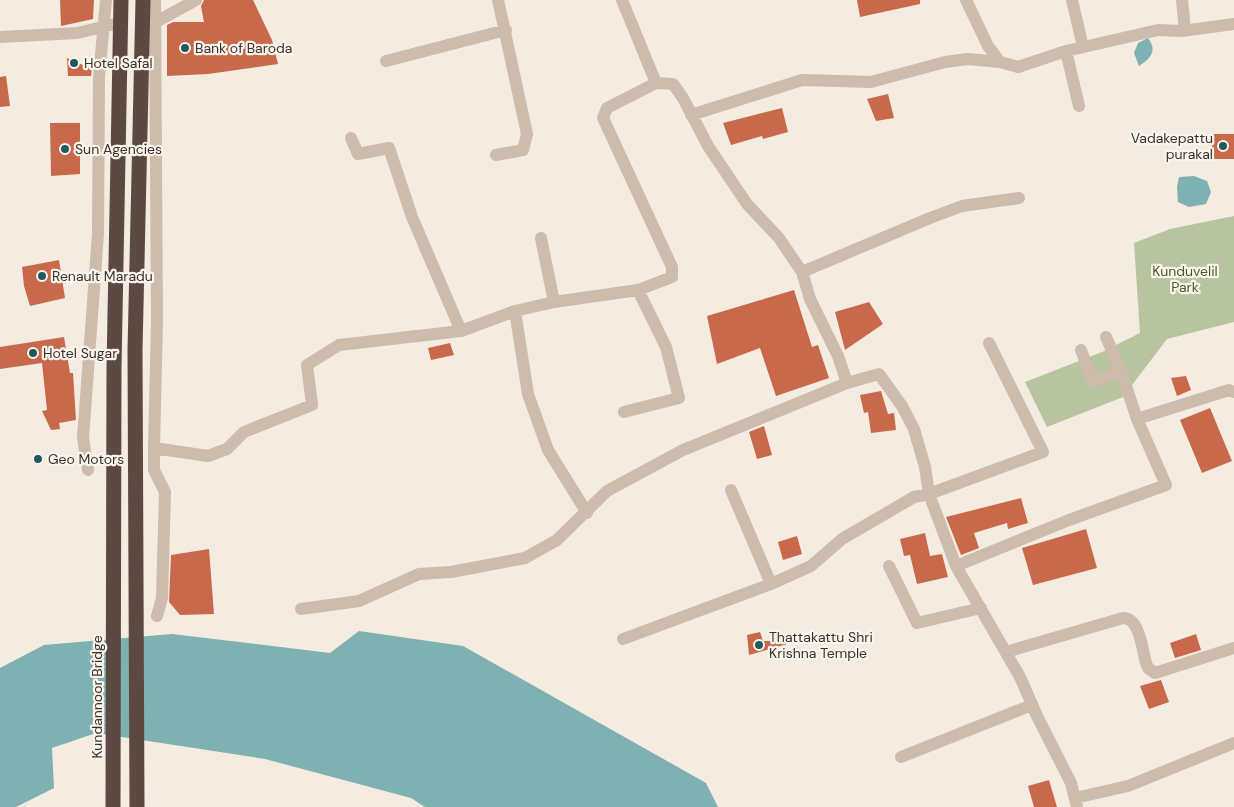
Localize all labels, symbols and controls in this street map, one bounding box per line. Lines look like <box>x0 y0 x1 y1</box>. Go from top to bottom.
place label: Bank of Baroda <box>195 39 292 57</box>
marker: Bank of Baroda <box>179 42 191 54</box>
place label: Hotel Safal <box>84 54 153 72</box>
marker: Hotel Safal <box>68 57 80 69</box>
place label: Vadakepattu purakal <box>1131 129 1213 163</box>
place label: Sun Agencies <box>75 140 162 158</box>
marker: Vadakepattu purakal <box>1217 140 1229 152</box>
marker: Sun Agencies <box>59 143 71 155</box>
park label: Kunduvelil Park <box>1152 262 1218 296</box>
place label: Renault Maradu <box>52 267 153 285</box>
marker: Renault Maradu <box>36 270 48 282</box>
place label: Hotel Sugar <box>43 344 117 362</box>
marker: Hotel Sugar <box>27 347 39 359</box>
place label: Geo Motors <box>48 450 124 468</box>
marker: Geo Motors <box>32 453 44 465</box>
place label: Thattakattu Shri Krishna Temple <box>769 628 873 662</box>
street label: Kundannoor Bridge <box>88 635 106 759</box>
marker: Thattakattu Shri Krishna Temple <box>753 639 765 651</box>

